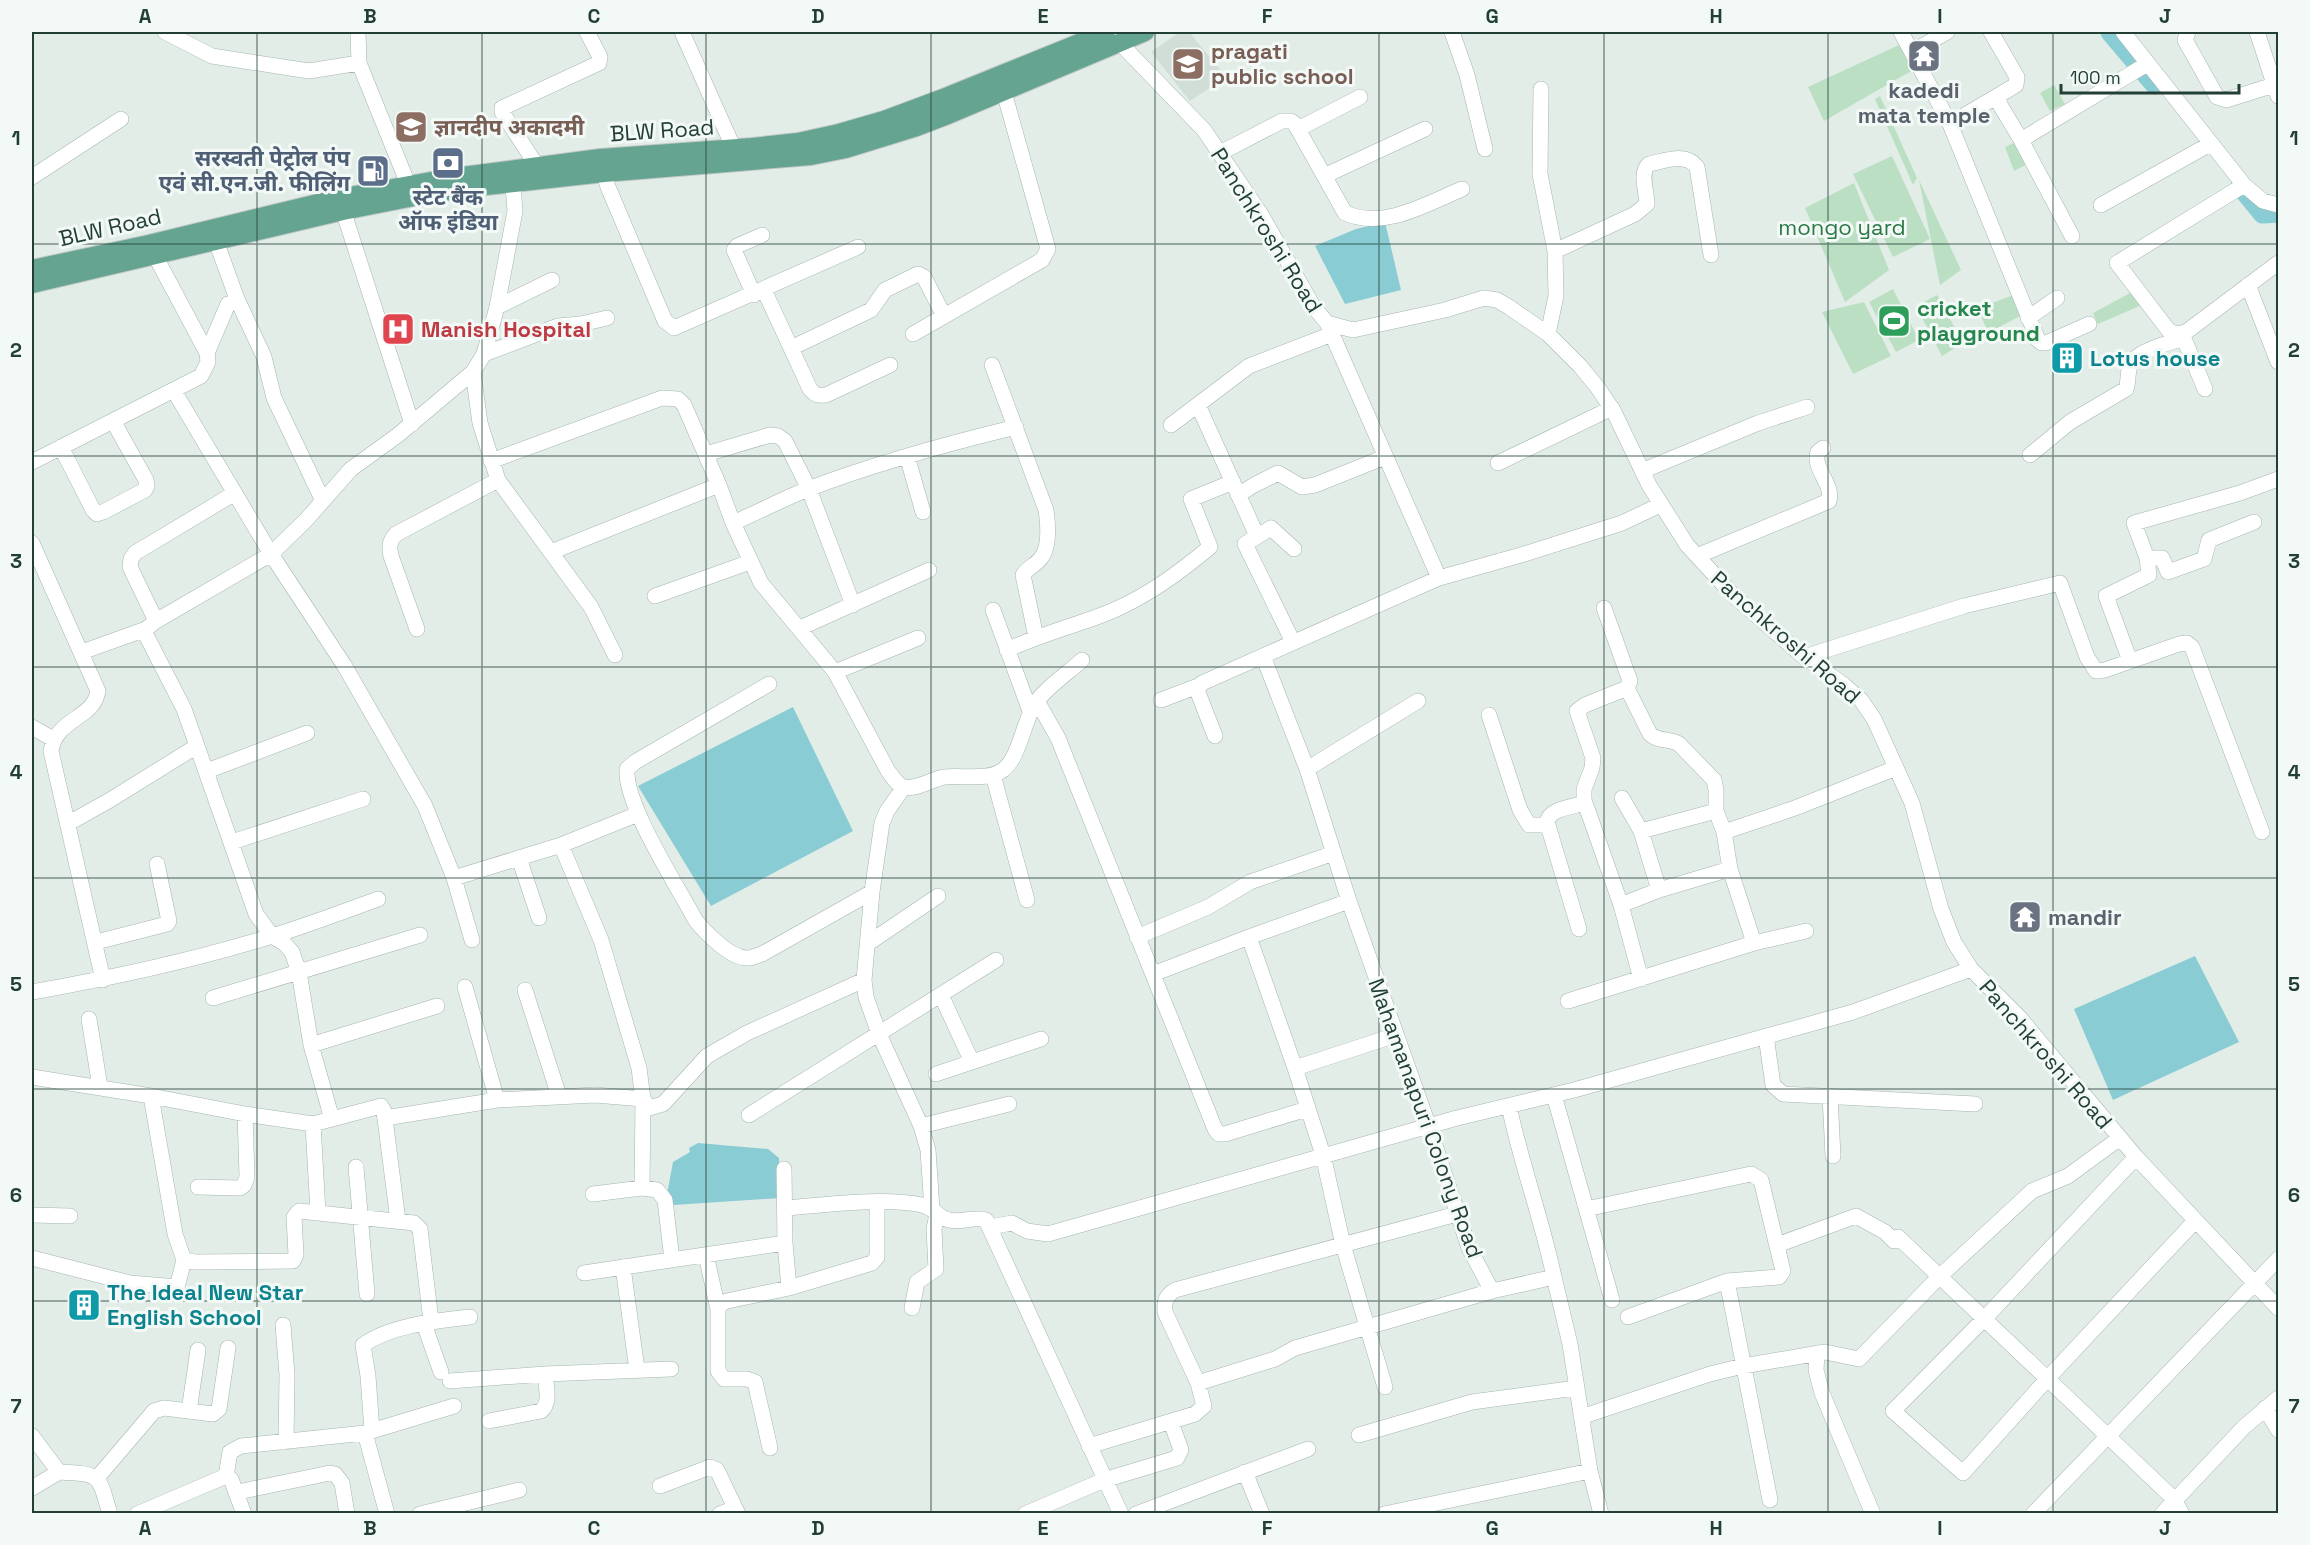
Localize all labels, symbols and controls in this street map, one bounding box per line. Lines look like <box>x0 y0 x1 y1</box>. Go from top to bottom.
text: A <box>139 3 152 29</box>
text: B <box>363 3 377 29</box>
text: C <box>588 3 601 29</box>
text: D <box>811 3 825 29</box>
text: E <box>1037 3 1049 29</box>
text: F <box>1262 3 1273 29</box>
text: G <box>1485 3 1499 29</box>
text: H <box>1709 3 1723 29</box>
text: I <box>1937 3 1943 29</box>
text: J <box>2159 3 2171 29</box>
place label: pragati public school <box>1211 37 1354 90</box>
temple icon: kadedi mata temple <box>1906 38 1942 74</box>
school or university icon: pragati public school <box>1170 46 1206 82</box>
scale bar <box>2061 57 2240 95</box>
text: 100 m <box>2070 66 2121 89</box>
place label: kadedi mata temple <box>1858 76 1990 129</box>
school or university icon: ज्ञानदीप अकादमी <box>393 109 429 145</box>
street label: BLW Road <box>609 112 715 148</box>
place label: ज्ञानदीप अकादमी <box>434 113 585 141</box>
text: 1 <box>11 125 21 151</box>
text: 1 <box>2289 125 2299 151</box>
street label: Panchkroshi Road <box>1205 142 1329 318</box>
place label: सरस्वती पेट्रोल पंप एवं सी.एन.जी. फीलिंग <box>159 144 350 197</box>
bank icon: स्टेट बैंक ऑफ इंडिया <box>430 145 466 181</box>
fuel station icon: सरस्वती पेट्रोल पंप एवं सी.एन.जी. फीलिंग <box>355 153 391 189</box>
place label: स्टेट बैंक ऑफ इंडिया <box>398 183 499 236</box>
street label: BLW Road <box>56 202 164 252</box>
park label: mongo yard <box>1778 213 1906 241</box>
place label: cricket playground <box>1917 294 2040 347</box>
sports icon: cricket playground <box>1876 303 1912 339</box>
hospital icon: Manish Hospital <box>380 311 416 347</box>
place label: Manish Hospital <box>421 315 591 343</box>
text: 2 <box>10 337 22 363</box>
text: 2 <box>2288 337 2300 363</box>
building icon: Lotus house <box>2049 340 2085 376</box>
place label: Lotus house <box>2090 344 2221 372</box>
text: 3 <box>10 548 22 574</box>
text: 3 <box>2288 548 2300 574</box>
street label: Panchkroshi Road <box>1705 564 1867 710</box>
text: 4 <box>10 759 23 785</box>
text: 4 <box>2288 759 2301 785</box>
temple icon: mandir <box>2007 899 2043 935</box>
place label: mandir <box>2048 903 2122 931</box>
text: 5 <box>10 971 22 997</box>
text: 5 <box>2288 971 2300 997</box>
street label: Panchkroshi Road <box>1973 973 2119 1135</box>
street label: Mahamanapuri Colony Road <box>1362 974 1490 1262</box>
text: 6 <box>10 1182 22 1208</box>
text: 6 <box>2288 1182 2300 1208</box>
place label: The Ideal New Star English School <box>107 1278 304 1331</box>
building icon: The Ideal New Star English School <box>66 1287 102 1323</box>
text: 7 <box>10 1393 22 1419</box>
text: 7 <box>2288 1393 2300 1419</box>
text: A <box>139 1515 152 1541</box>
text: B <box>363 1515 377 1541</box>
text: C <box>588 1515 601 1541</box>
text: D <box>811 1515 825 1541</box>
text: E <box>1037 1515 1049 1541</box>
text: F <box>1262 1515 1273 1541</box>
text: G <box>1485 1515 1499 1541</box>
text: H <box>1709 1515 1723 1541</box>
text: I <box>1937 1515 1943 1541</box>
text: J <box>2159 1515 2171 1541</box>

